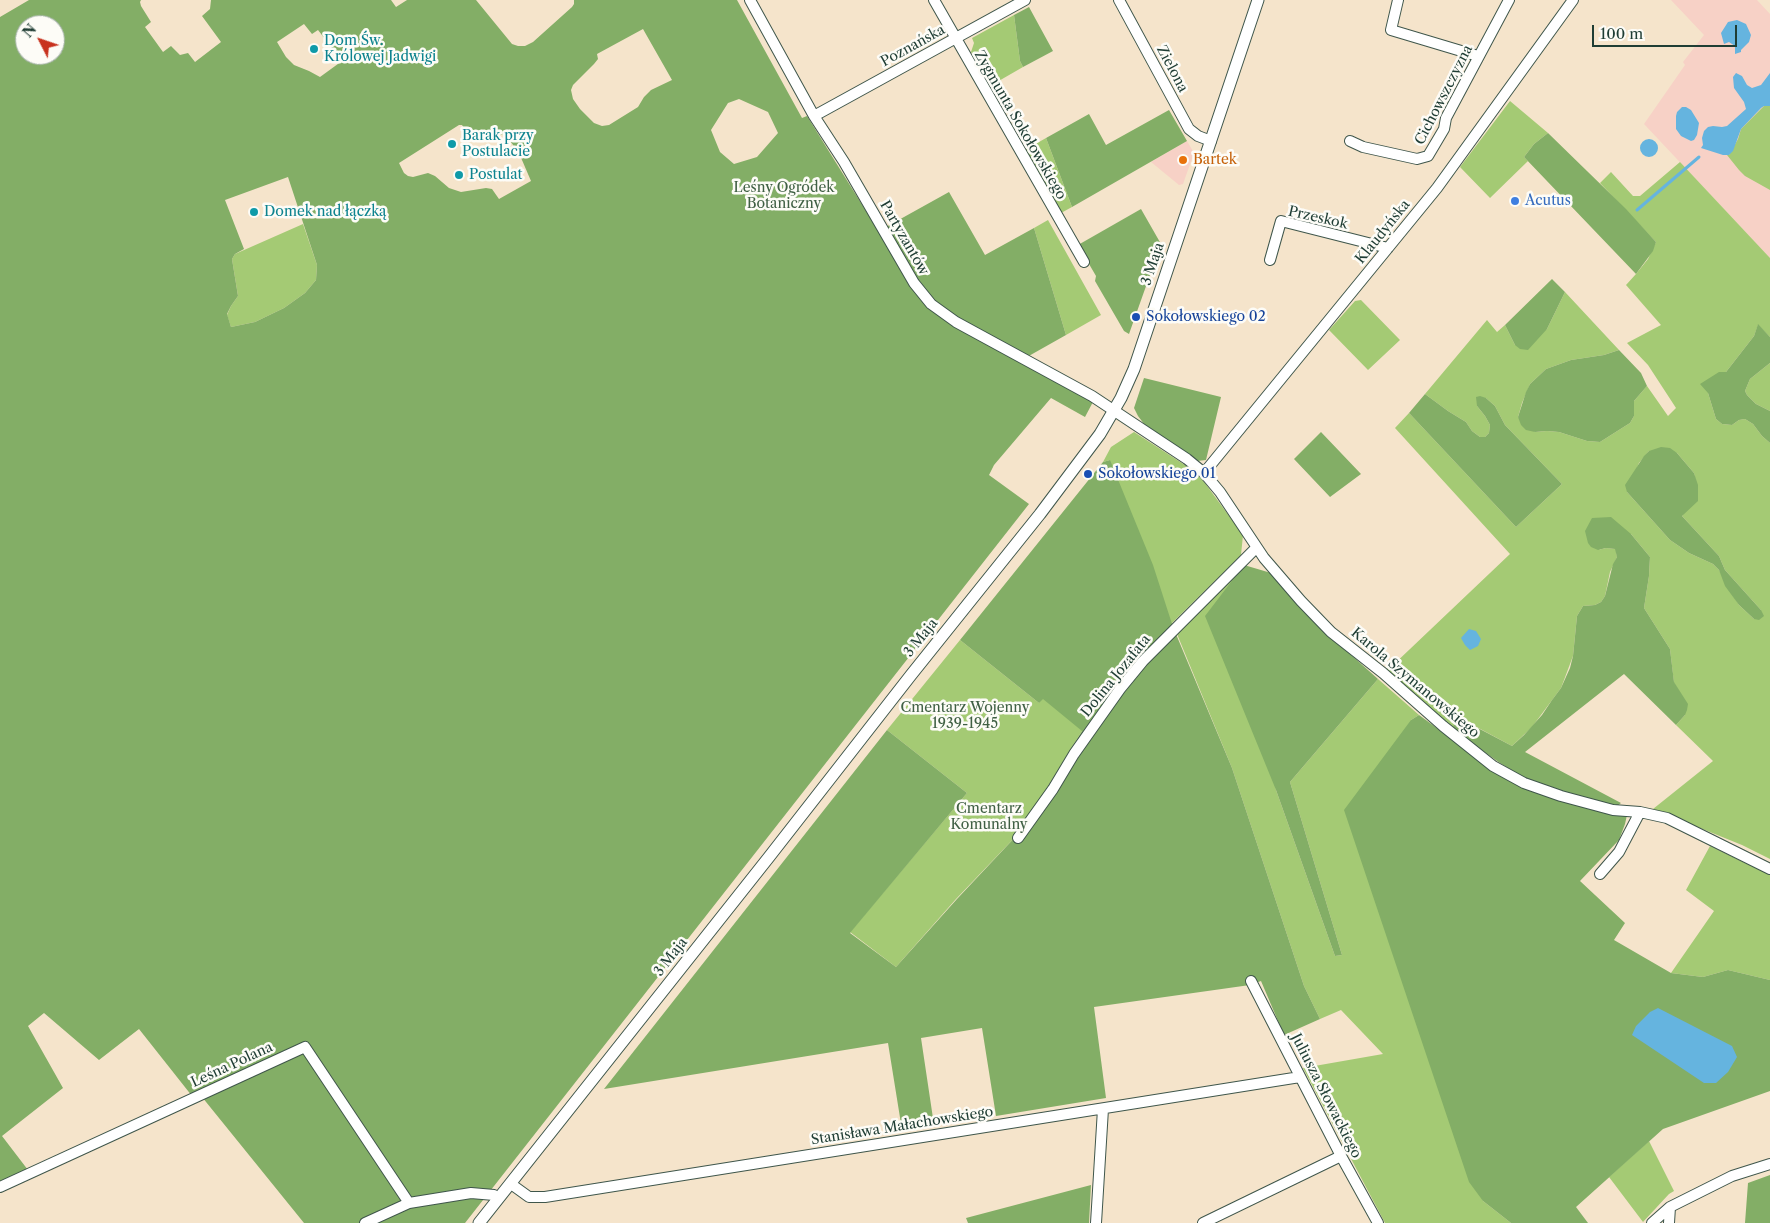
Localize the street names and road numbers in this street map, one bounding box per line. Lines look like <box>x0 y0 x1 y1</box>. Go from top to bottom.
street label: Poznańska <box>878 22 948 70</box>
street label: Cichowszczyzna <box>1412 42 1476 148</box>
street label: Zielona <box>1153 43 1191 95</box>
street label: Zygmunta Sokołowskiego <box>970 47 1070 203</box>
street label: Klaudyńska <box>1352 197 1414 267</box>
street label: Partyzantów <box>876 198 932 278</box>
street label: Przeskok <box>1287 203 1349 233</box>
street label: 3 Maja <box>1138 240 1168 288</box>
street label: 3 Maja <box>901 616 941 660</box>
street label: Karola Szymanowskiego <box>1348 624 1482 742</box>
street label: Dolina Jozafata <box>1078 632 1154 720</box>
street label: 3 Maja <box>651 934 691 980</box>
street label: Juliusza Słowackiego <box>1287 1031 1365 1161</box>
street label: Leśna Polana <box>189 1039 275 1091</box>
street label: Stanisława Małachowskiego <box>810 1103 994 1149</box>

